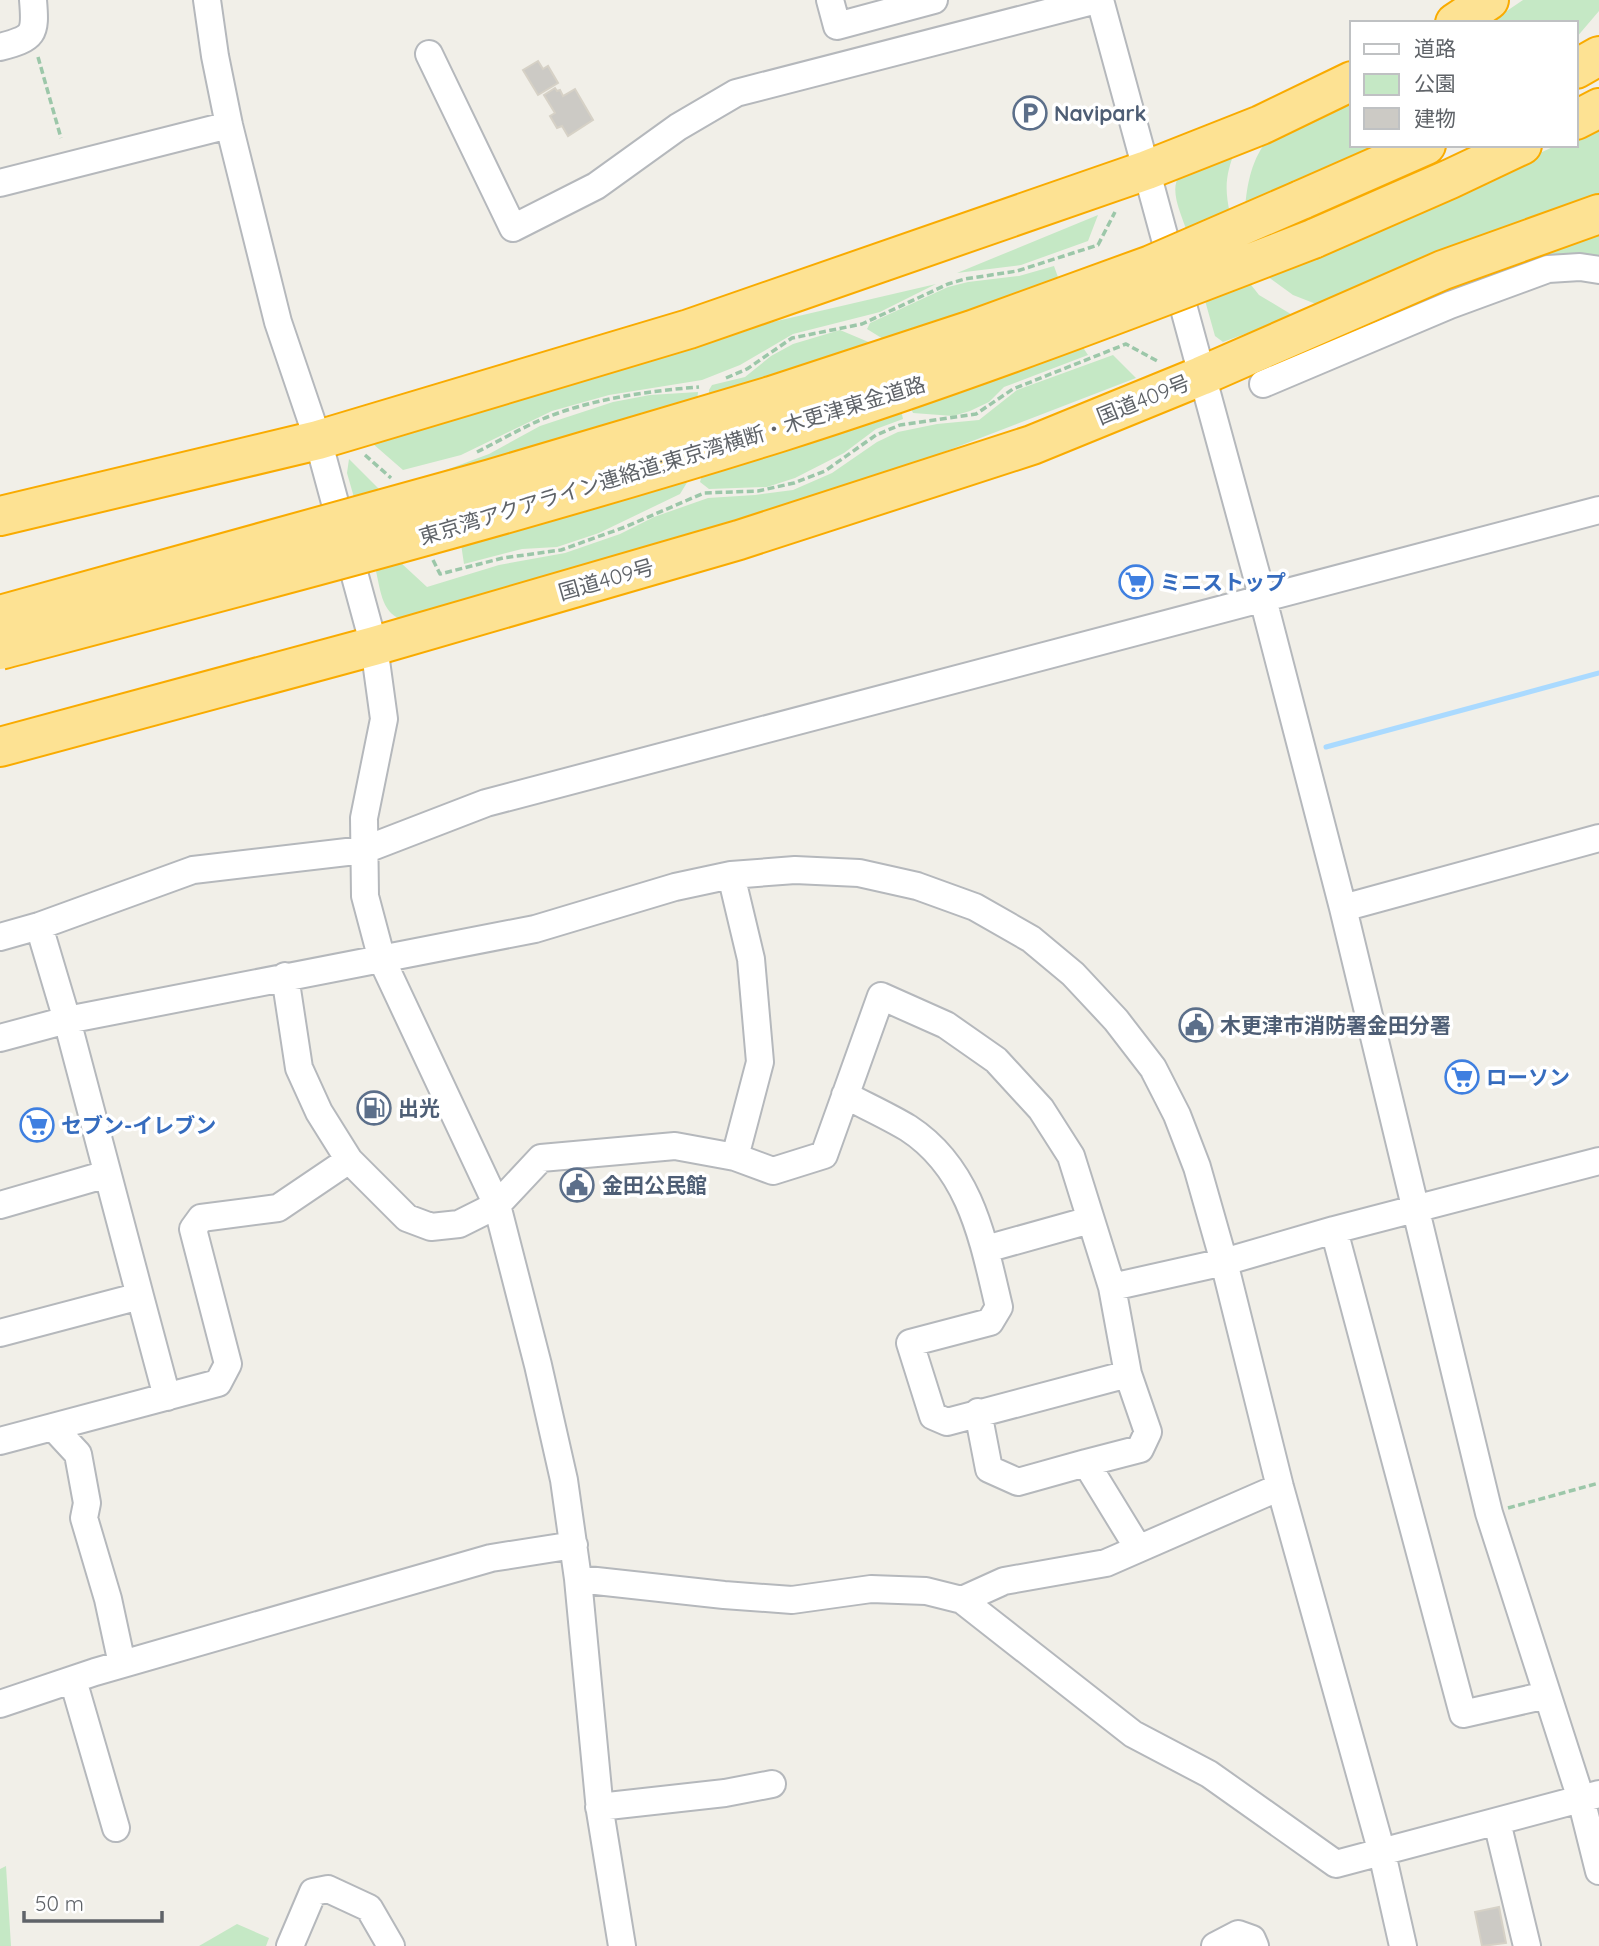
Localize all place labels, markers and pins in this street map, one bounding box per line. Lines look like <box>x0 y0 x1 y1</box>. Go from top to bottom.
parking icon: Navipark <box>1011 94 1049 132</box>
place label: Navipark <box>1054 100 1147 126</box>
supermarket icon: ミニストップ <box>1117 563 1155 601</box>
place label: ミニストップ <box>1160 569 1286 595</box>
public building icon: 木更津市消防署金田分署 <box>1177 1006 1215 1044</box>
place label: 木更津市消防署金田分署 <box>1220 1012 1451 1038</box>
supermarket icon: ローソン <box>1443 1058 1481 1096</box>
place label: ローソン <box>1486 1064 1570 1090</box>
fuel station icon: 出光 <box>355 1089 393 1127</box>
place label: 出光 <box>398 1095 440 1121</box>
supermarket icon: セブン-イレブン <box>18 1106 56 1144</box>
place label: セブン-イレブン <box>61 1112 216 1138</box>
public building icon: 金田公民館 <box>558 1166 596 1204</box>
place label: 金田公民館 <box>602 1172 707 1198</box>

